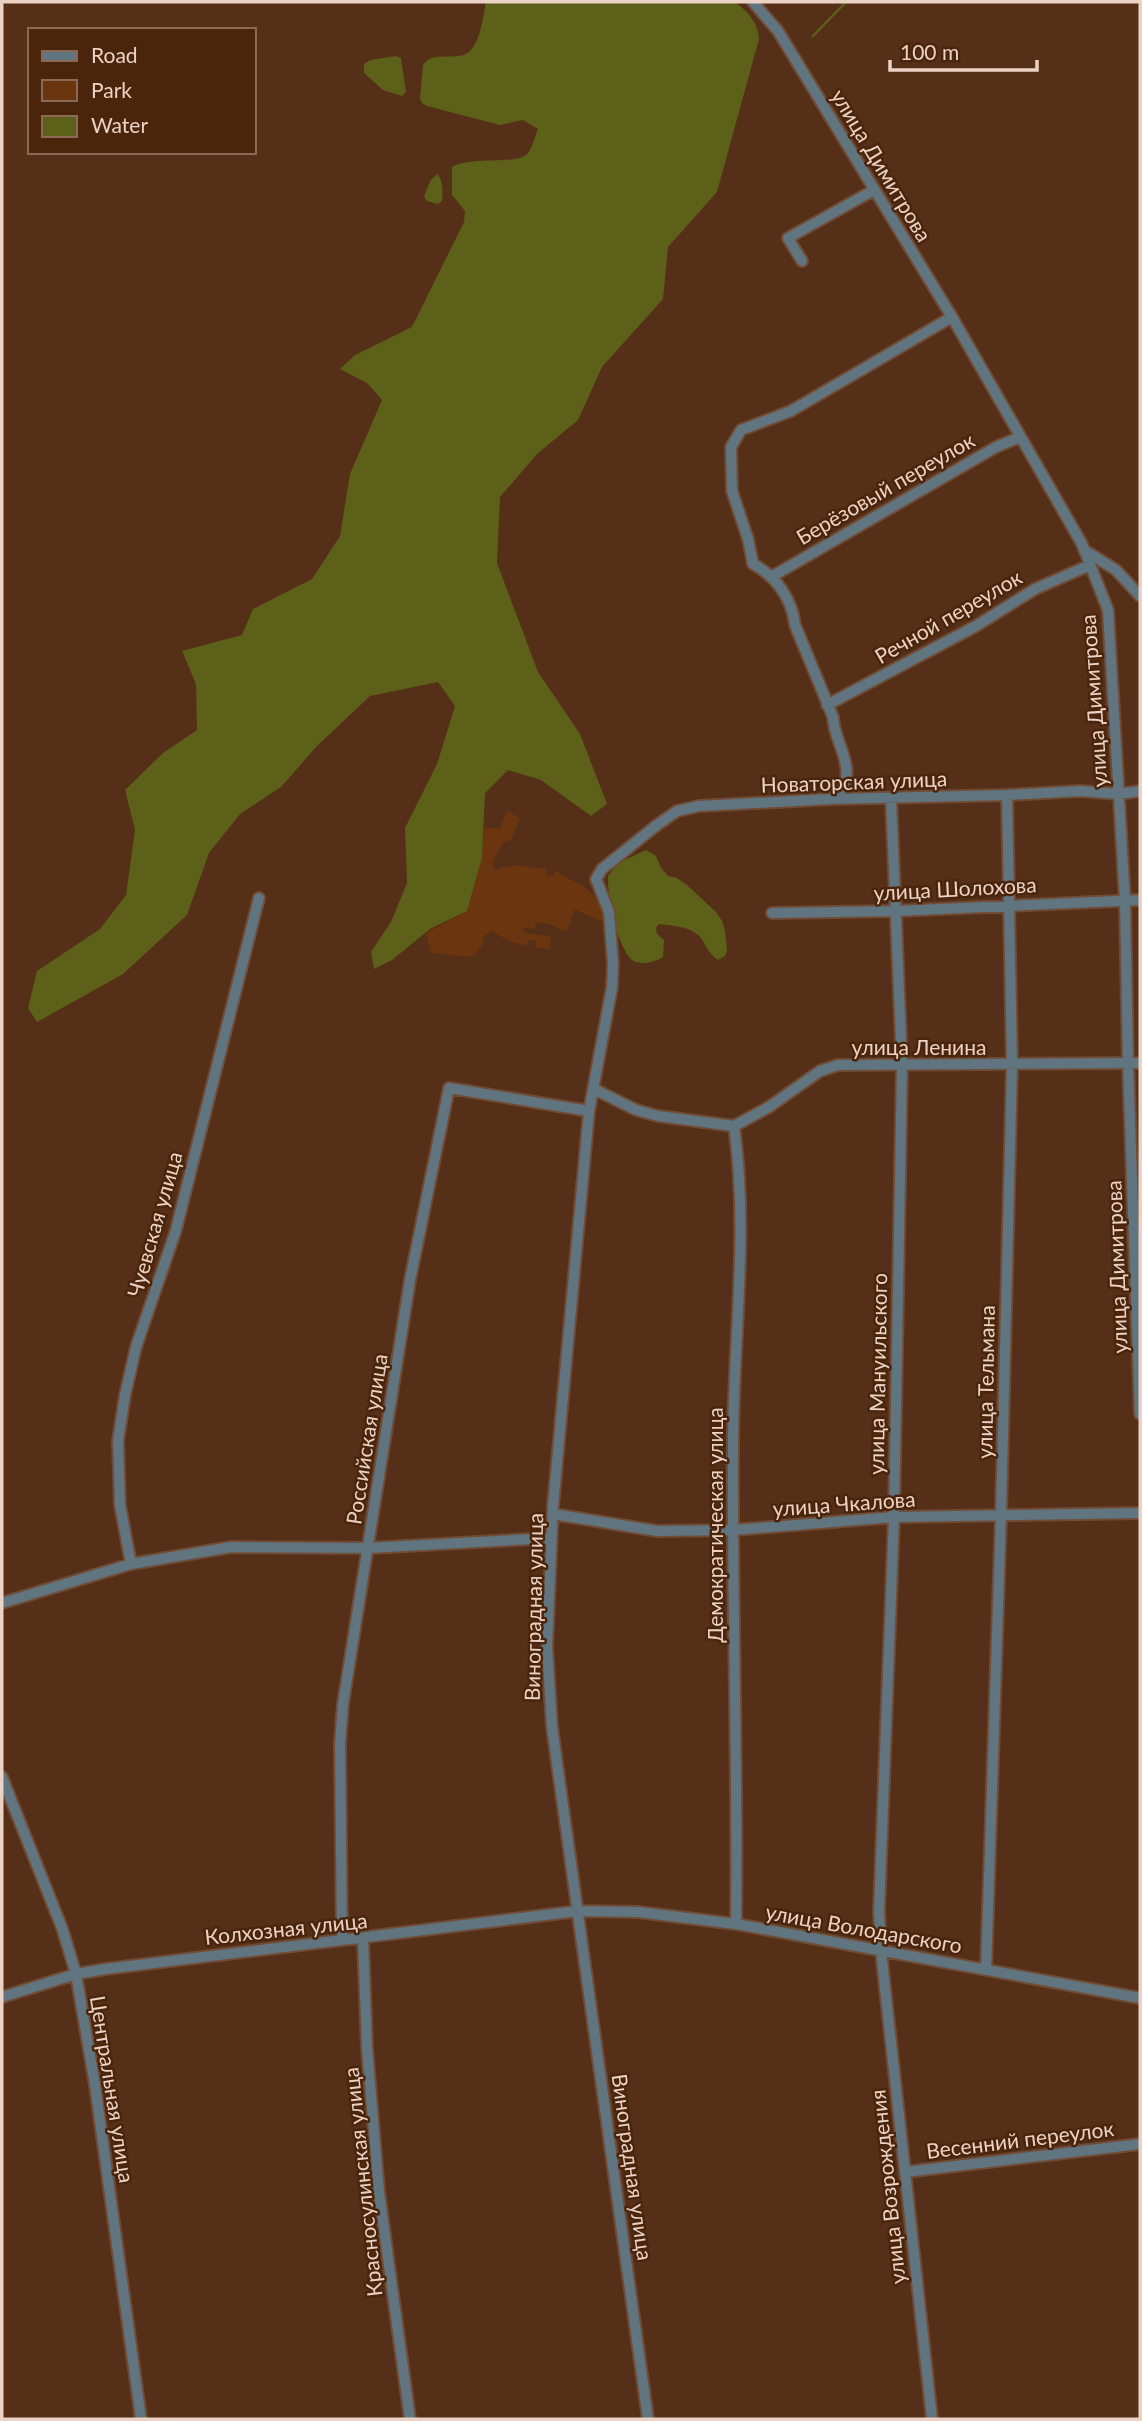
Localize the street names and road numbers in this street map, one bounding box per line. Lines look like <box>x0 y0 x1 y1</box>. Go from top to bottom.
street label: улица Димитрова <box>827 84 937 246</box>
street label: Берёзовый переулок <box>791 427 979 549</box>
street label: Речной переулок <box>870 564 1026 668</box>
street label: улица Димитрова <box>1074 614 1112 788</box>
street label: Новаторская улица <box>760 765 948 797</box>
street label: улица Шолохова <box>873 871 1037 905</box>
street label: улица Ленина <box>852 1034 986 1059</box>
street label: Чуевская улица <box>121 1148 187 1300</box>
street label: улица Димитрова <box>1100 1180 1132 1354</box>
street label: улица Мануильского <box>863 1273 891 1475</box>
street label: улица Тельмана <box>971 1305 999 1459</box>
street label: Российская улица <box>340 1352 392 1526</box>
street label: Демократическая улица <box>702 1407 727 1643</box>
street label: улица Чкалова <box>772 1486 916 1520</box>
street label: Виноградная улица <box>519 1513 547 1701</box>
street label: улица Володарского <box>764 1898 964 1958</box>
street label: Колхозная улица <box>203 1907 369 1949</box>
street label: Центральная улица <box>86 1994 140 2184</box>
street label: Красносулинская улица <box>338 2066 386 2298</box>
street label: Виноградная улица <box>608 2072 658 2262</box>
street label: улица Возрождения <box>864 2089 910 2285</box>
street label: Весенний переулок <box>925 2115 1115 2163</box>

